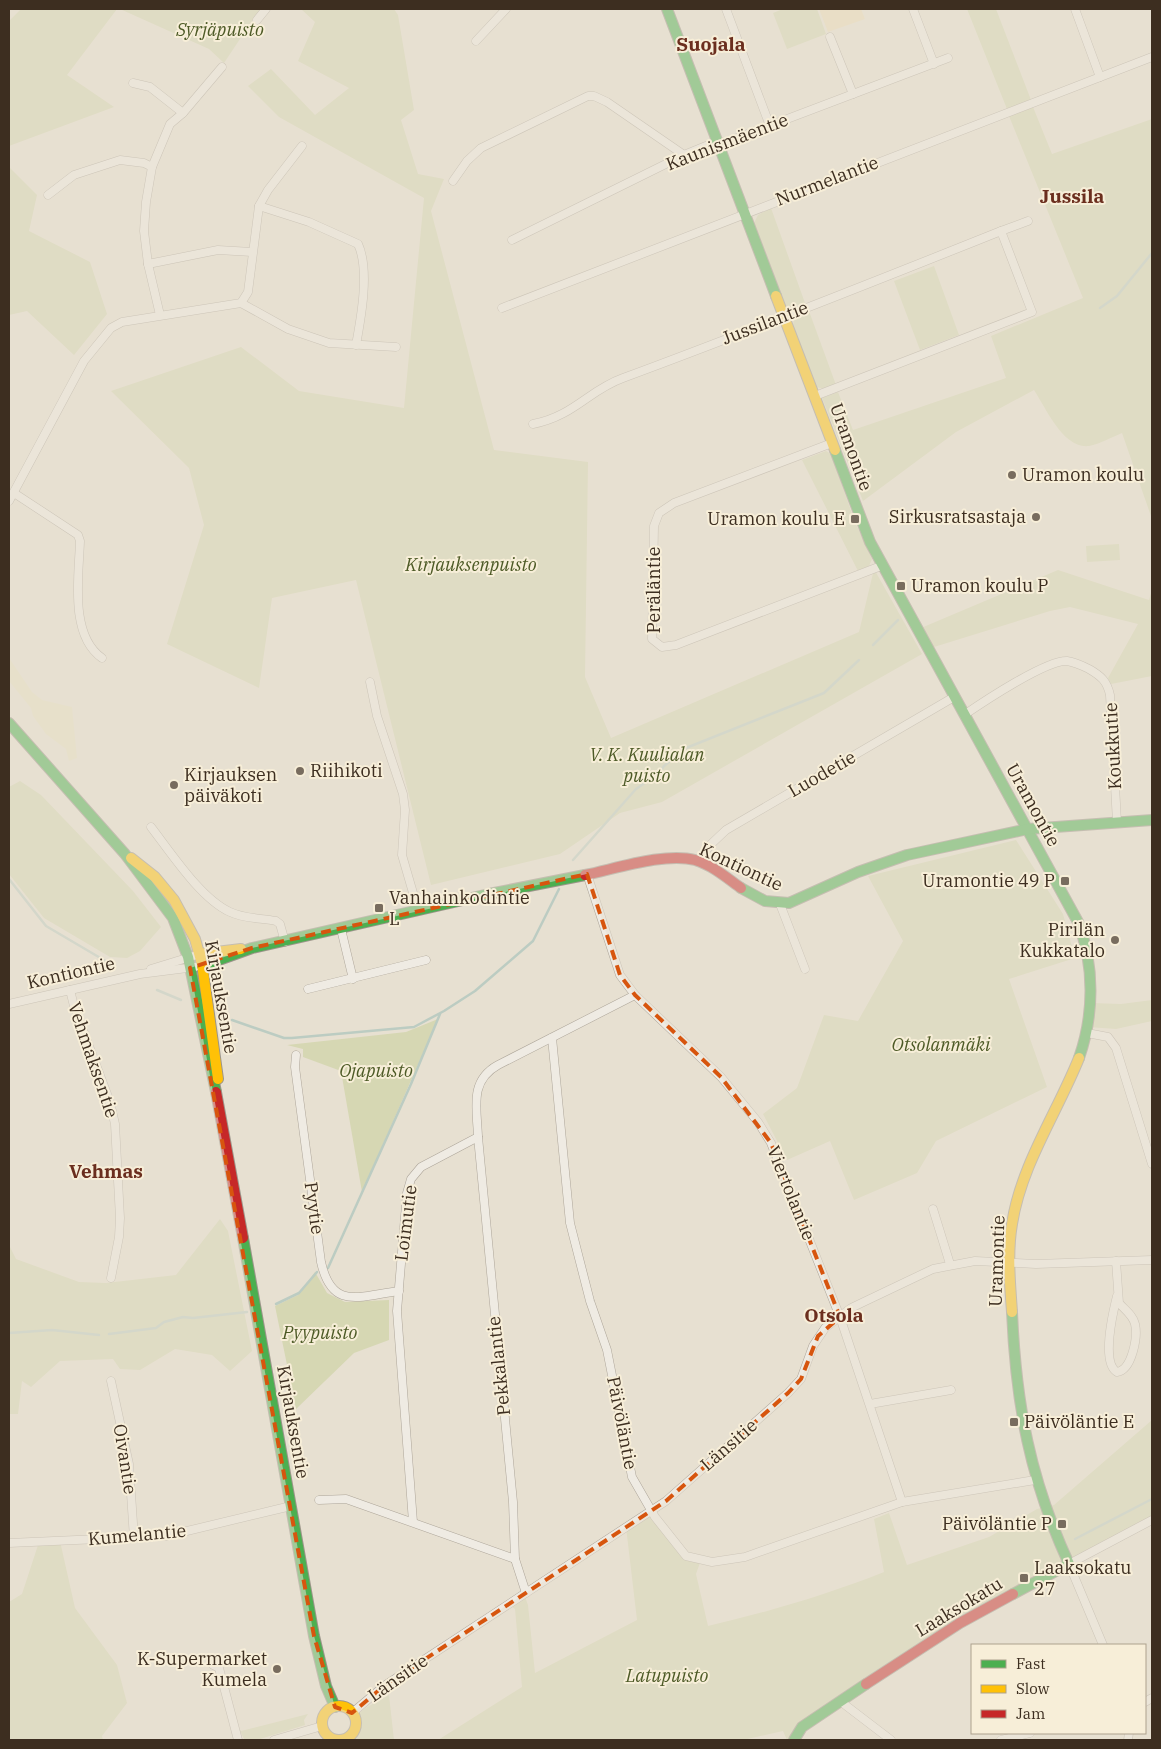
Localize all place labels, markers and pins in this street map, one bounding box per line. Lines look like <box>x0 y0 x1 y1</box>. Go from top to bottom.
place label: Uramon koulu <box>1022 463 1144 486</box>
marker: Uramon koulu <box>1006 469 1018 481</box>
place label: Sirkusratsastaja <box>889 505 1026 528</box>
place label: Uramon koulu E <box>707 507 845 530</box>
marker: Sirkusratsastaja <box>1030 511 1042 523</box>
marker: Uramon koulu E <box>849 513 861 525</box>
place label: Uramon koulu P <box>911 574 1049 597</box>
marker: Uramon koulu P <box>895 580 907 592</box>
place label: Riihikoti <box>310 759 383 782</box>
place label: Kirjauksen päiväkoti <box>184 763 277 807</box>
marker: Riihikoti <box>294 765 306 777</box>
marker: Kirjauksen päiväkoti <box>168 779 180 791</box>
place label: Uramontie 49 P <box>922 869 1055 892</box>
marker: Uramontie 49 P <box>1059 875 1071 887</box>
place label: Vanhainkodintie L <box>389 886 530 930</box>
marker: Vanhainkodintie L <box>373 902 385 914</box>
place label: Pirilän Kukkatalo <box>1019 918 1105 962</box>
marker: Pirilän Kukkatalo <box>1109 934 1121 946</box>
place label: Päivöläntie E <box>1024 1410 1134 1433</box>
marker: Päivöläntie E <box>1008 1416 1020 1428</box>
place label: Päivöläntie P <box>942 1512 1052 1535</box>
marker: Päivöläntie P <box>1056 1518 1068 1530</box>
place label: Laaksokatu 27 <box>1034 1556 1131 1600</box>
marker: Laaksokatu 27 <box>1018 1572 1030 1584</box>
place label: K-Supermarket Kumela <box>137 1647 267 1691</box>
marker: K-Supermarket Kumela <box>271 1663 283 1675</box>

